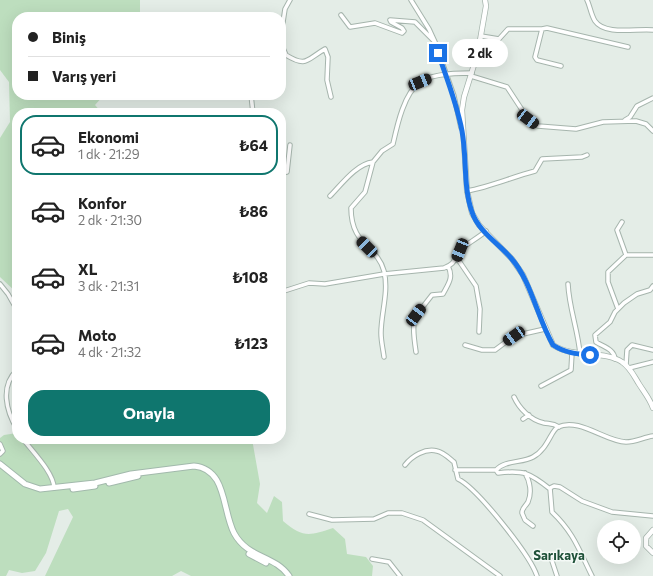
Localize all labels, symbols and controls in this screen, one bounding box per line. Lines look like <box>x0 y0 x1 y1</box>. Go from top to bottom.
text: Biniş <box>52 28 86 46</box>
callout: 2 dk <box>452 39 508 67</box>
route end <box>429 44 447 62</box>
text: 2 dk <box>468 45 492 61</box>
text: Varış yeri <box>52 67 116 85</box>
car <box>407 72 433 92</box>
car <box>515 107 541 131</box>
icon: car <box>30 127 66 163</box>
text: Ekonomi <box>78 128 139 146</box>
text: ₺64 <box>239 136 268 154</box>
text: 1 dk · 21:29 <box>78 146 140 162</box>
icon: car <box>30 193 66 229</box>
text: Konfor <box>78 194 127 212</box>
text: ₺86 <box>239 202 268 220</box>
text: 2 dk · 21:30 <box>78 212 142 228</box>
car <box>354 234 380 260</box>
car <box>450 237 470 263</box>
icon: car <box>30 259 66 295</box>
text: XL <box>78 260 97 278</box>
text: ₺108 <box>232 268 268 286</box>
text: 3 dk · 21:31 <box>78 278 139 294</box>
car <box>404 302 428 328</box>
car <box>501 324 527 348</box>
icon: car <box>30 325 66 361</box>
text: Moto <box>78 326 117 344</box>
text: ₺123 <box>234 334 268 352</box>
text: 4 dk · 21:32 <box>78 344 141 360</box>
route start <box>581 346 599 364</box>
button: Onayla <box>28 390 270 436</box>
map controls <box>597 520 641 564</box>
button: locate <box>597 520 641 564</box>
district label: Sarıkaya <box>533 547 585 563</box>

